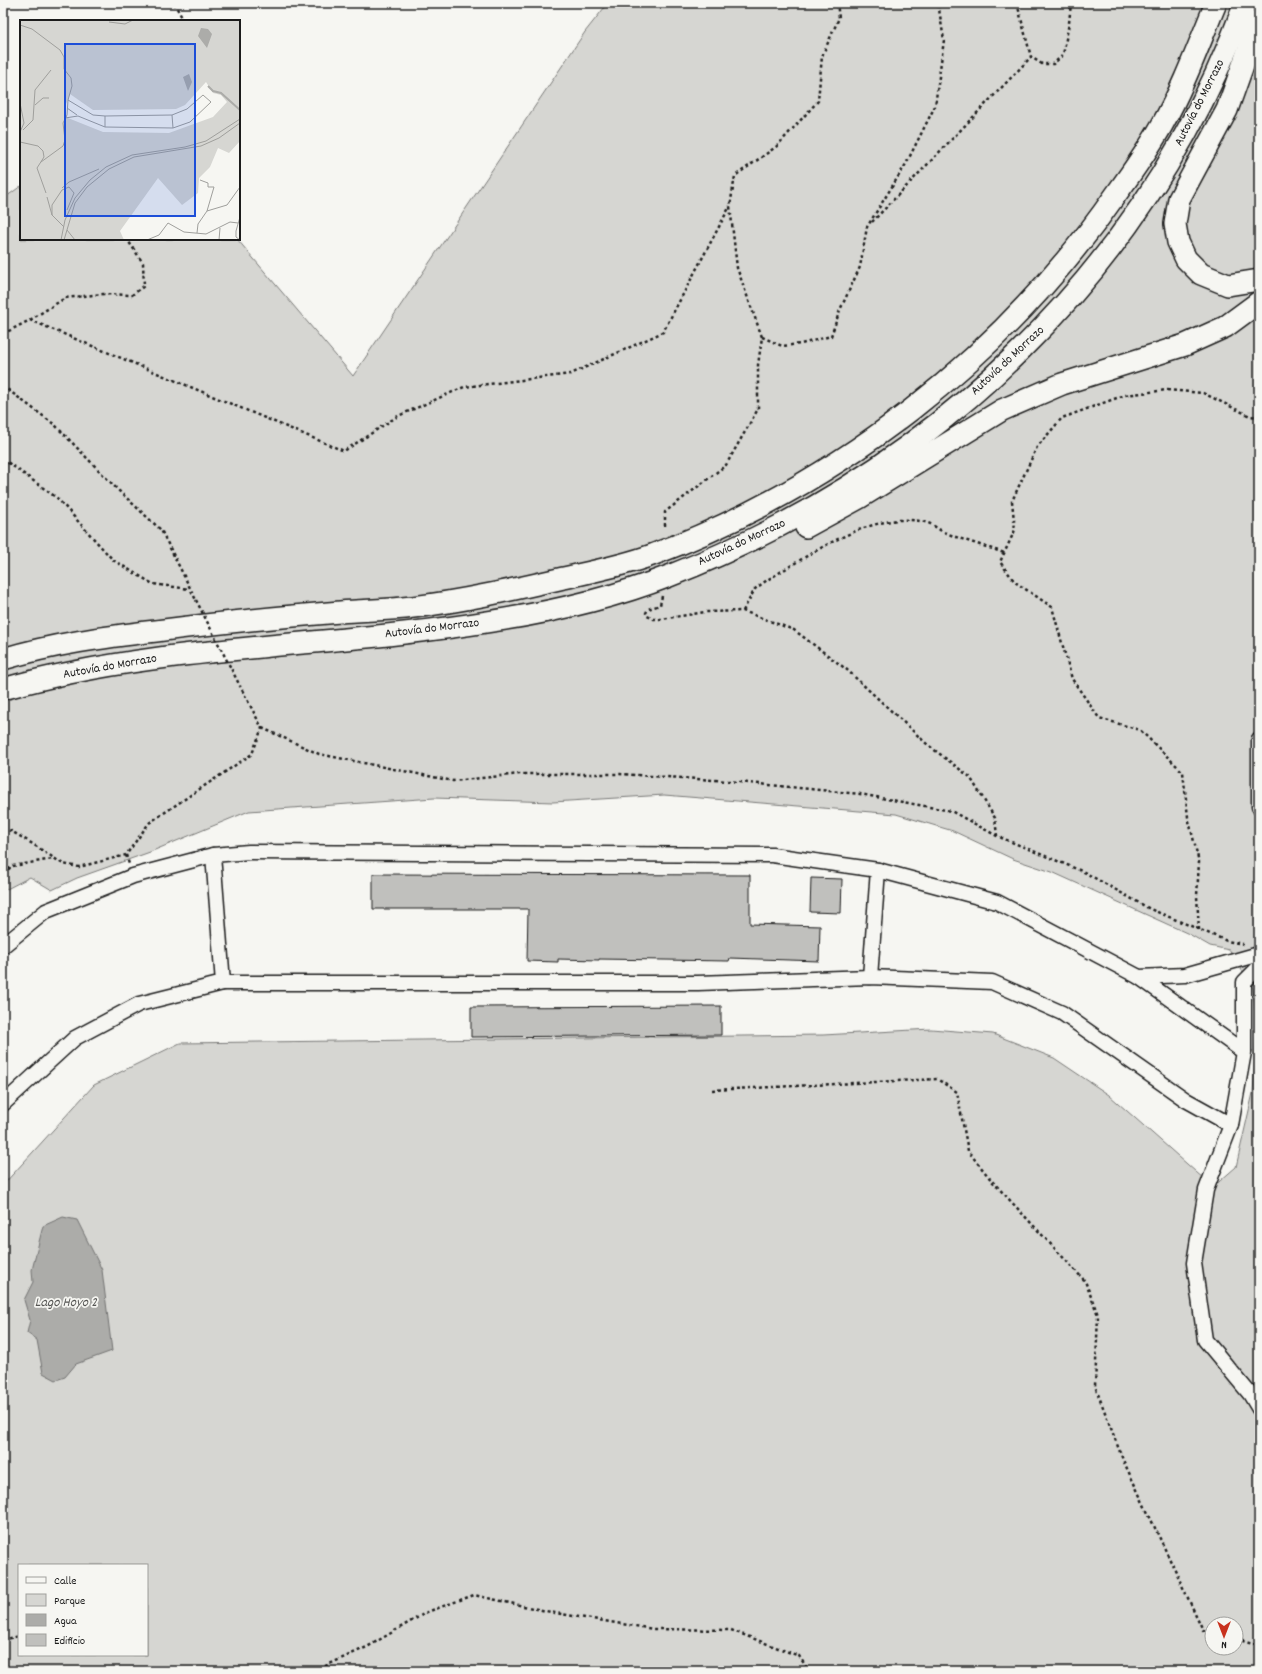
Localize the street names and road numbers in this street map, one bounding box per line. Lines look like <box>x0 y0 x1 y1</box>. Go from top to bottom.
street label: Autovía do Morrazo <box>1170 56 1230 150</box>
street label: Autovía do Morrazo <box>967 322 1049 400</box>
street label: Autovía do Morrazo <box>695 514 789 572</box>
street label: Autovía do Morrazo <box>384 614 480 644</box>
street label: Autovía do Morrazo <box>62 649 159 685</box>

